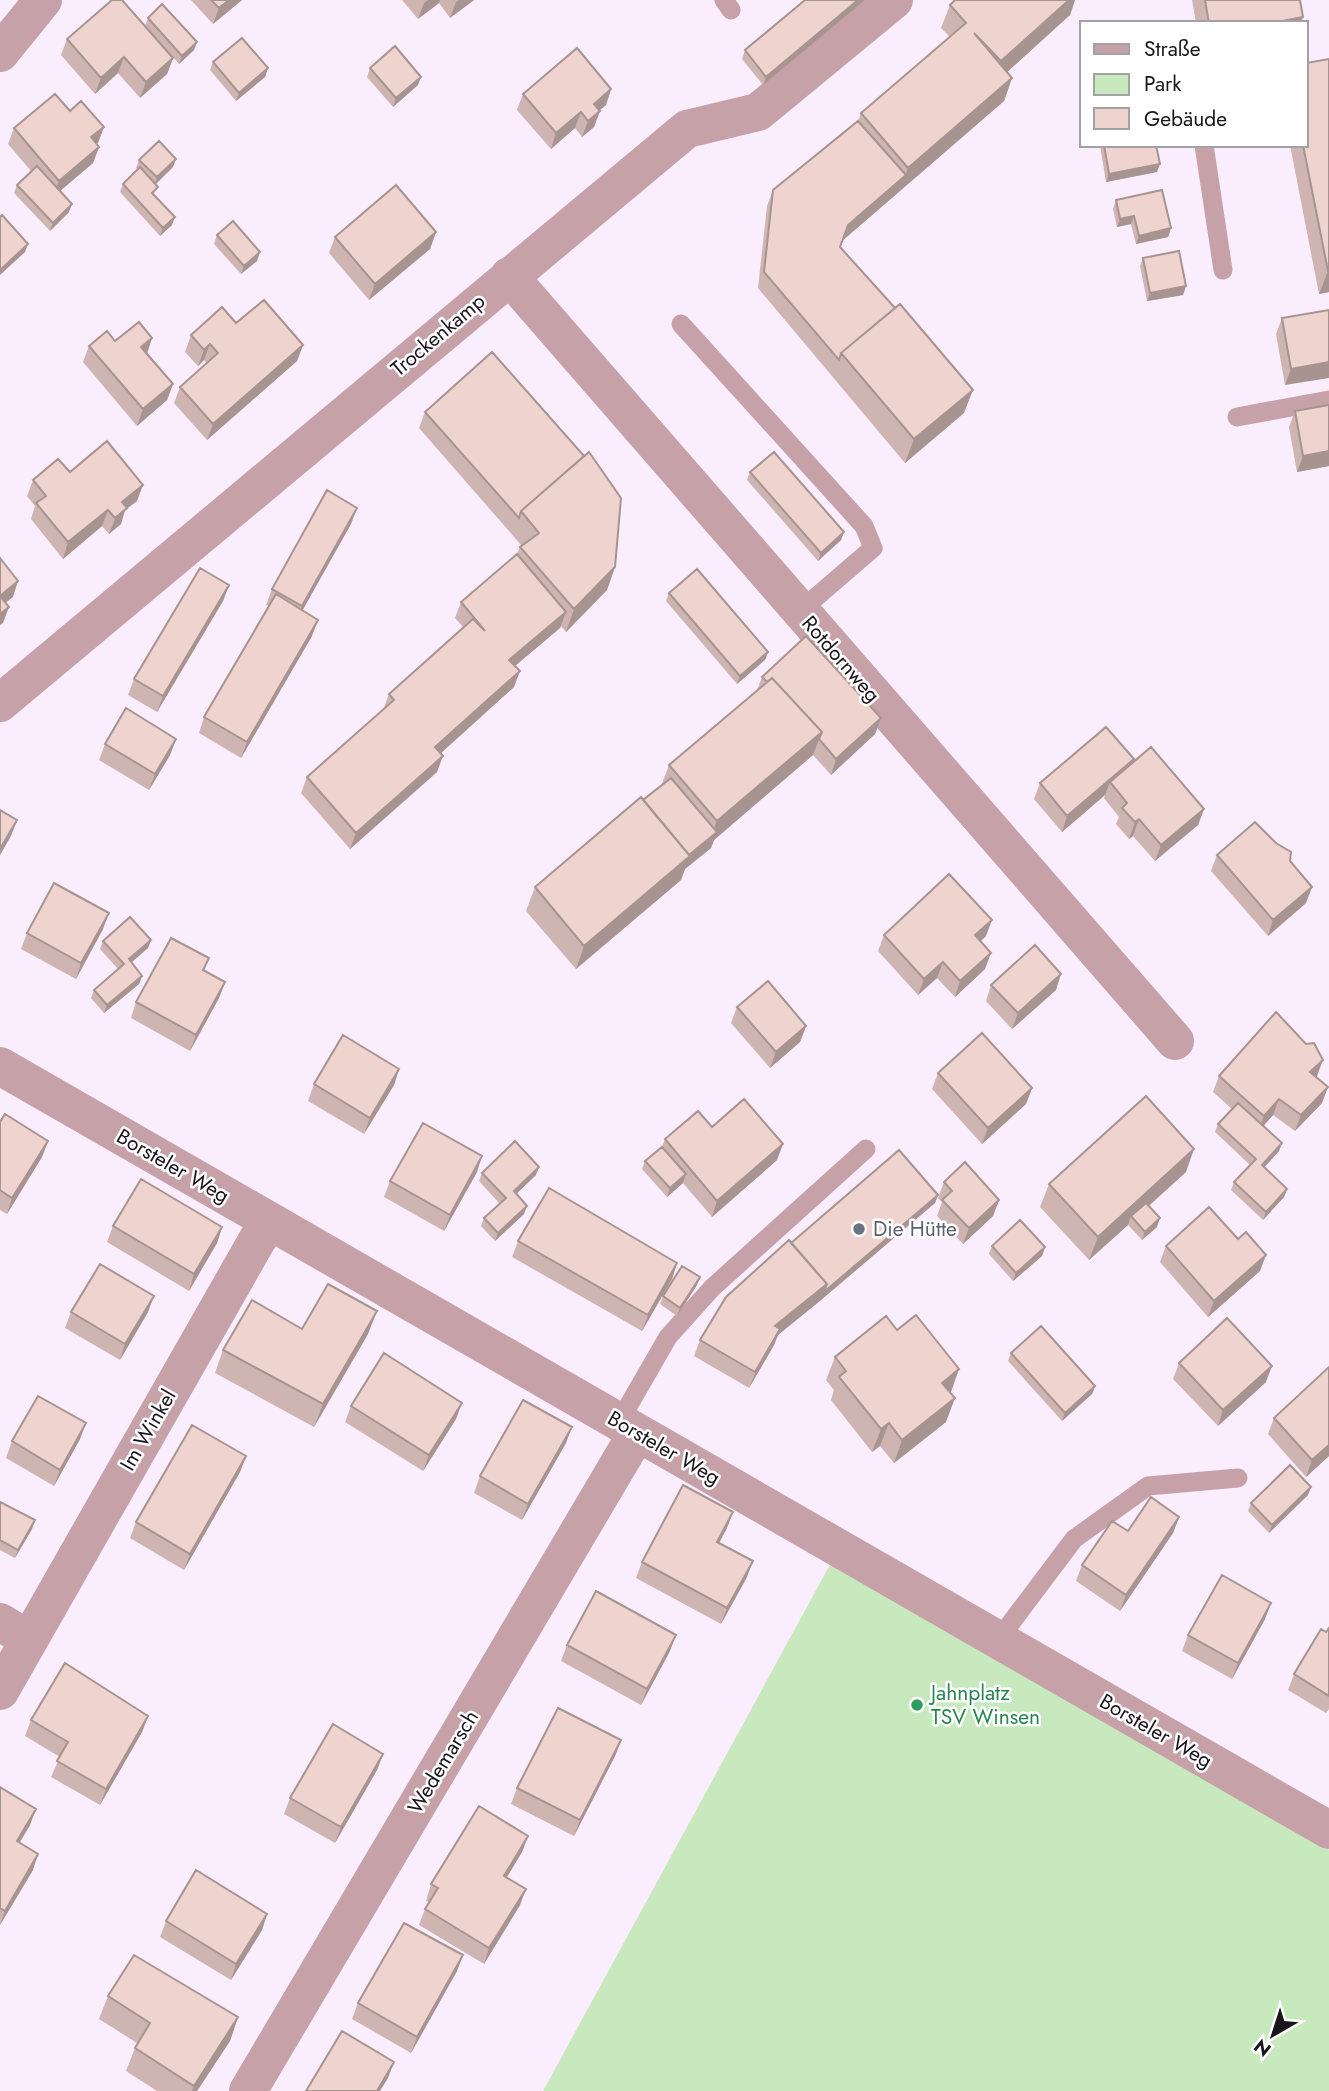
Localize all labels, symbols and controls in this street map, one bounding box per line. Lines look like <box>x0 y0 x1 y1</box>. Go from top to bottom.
legend <box>1080 21 1308 147</box>
text: Straße <box>1144 34 1201 64</box>
text: Park <box>1144 69 1182 99</box>
text: Gebäude <box>1144 104 1227 134</box>
street label: Trockenkamp <box>384 287 492 383</box>
street label: Rotdornweg <box>795 609 887 709</box>
street label: Borsteler Weg <box>111 1122 235 1210</box>
place label: Die Hütte <box>873 1214 957 1244</box>
marker: Die Hütte <box>851 1221 867 1237</box>
street label: Im Winkel <box>113 1384 183 1476</box>
street label: Borsteler Weg <box>602 1404 726 1492</box>
place label: Jahnplatz TSV Winsen <box>928 1678 1040 1732</box>
street label: Borsteler Weg <box>1094 1687 1218 1775</box>
marker: Jahnplatz TSV Winsen <box>909 1697 925 1713</box>
street label: Wedemarsch <box>400 1705 486 1819</box>
north arrow <box>1238 2000 1308 2070</box>
text: N <box>1248 2033 1277 2063</box>

